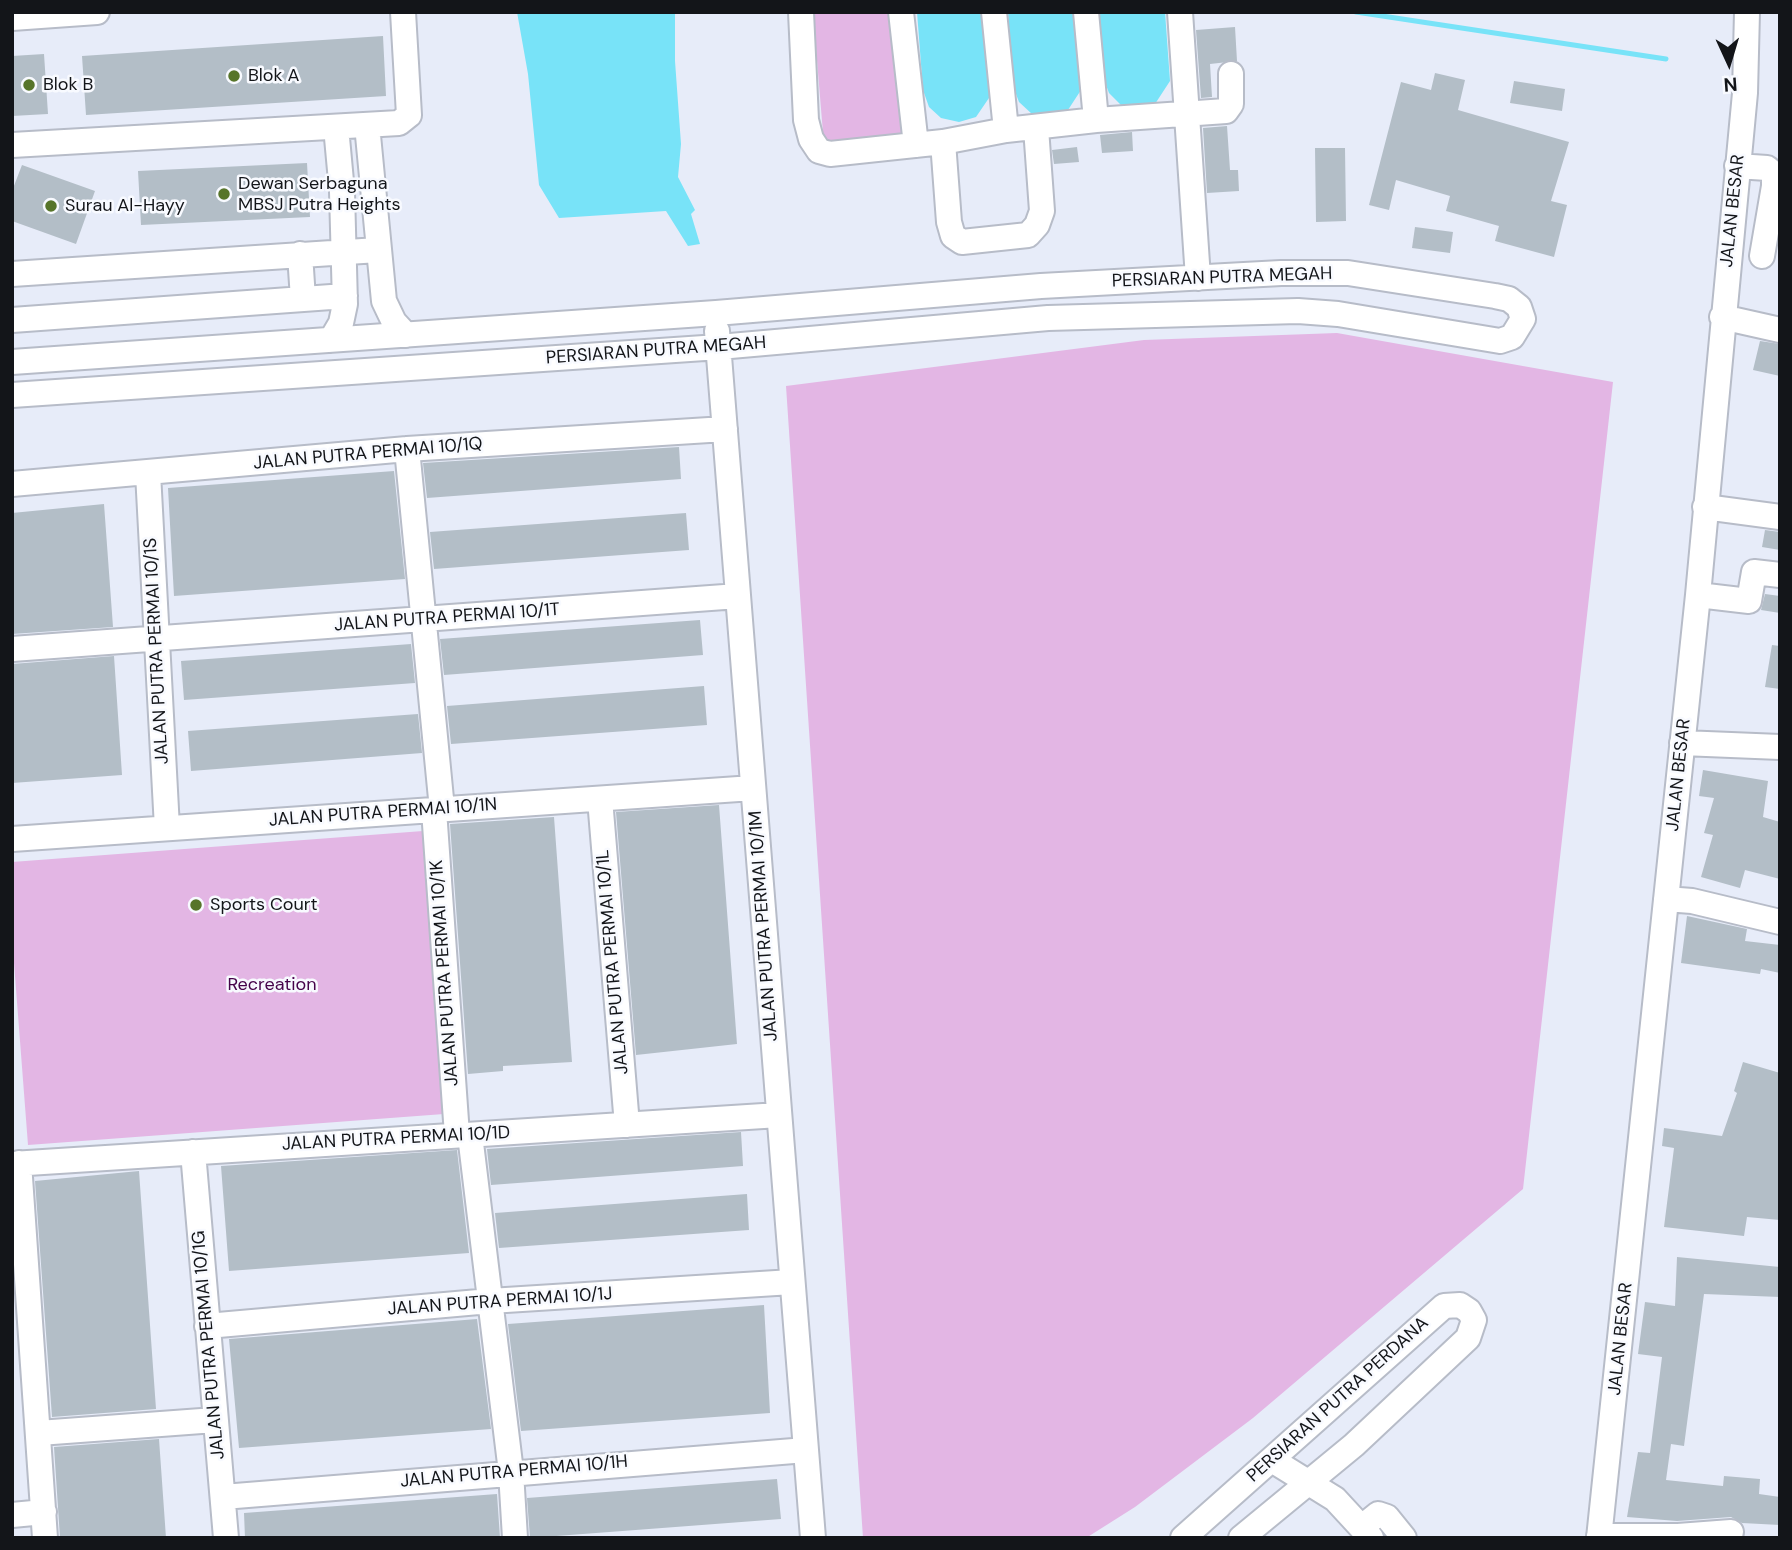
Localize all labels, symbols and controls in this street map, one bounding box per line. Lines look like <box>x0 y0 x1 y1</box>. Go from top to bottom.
north arrow <box>1694 28 1764 98</box>
place label: Blok A <box>248 65 299 87</box>
marker: Blok A <box>226 68 242 84</box>
text: N <box>1723 71 1738 97</box>
place label: Blok B <box>43 74 93 96</box>
marker: Blok B <box>21 77 37 93</box>
street label: JALAN BESAR <box>1716 154 1750 268</box>
place label: Dewan Serbaguna MBSJ Putra Heights <box>238 173 401 216</box>
marker: Dewan Serbaguna MBSJ Putra Heights <box>216 186 232 202</box>
place label: Surau Al-Hayy <box>65 195 185 217</box>
marker: Surau Al-Hayy <box>43 198 59 214</box>
street label: PERSIARAN PUTRA MEGAH <box>1111 263 1333 293</box>
street label: PERSIARAN PUTRA MEGAH <box>545 333 767 369</box>
street label: JALAN PUTRA PERMAI 10/1Q <box>252 433 484 475</box>
street label: JALAN PUTRA PERMAI 10/1S <box>140 537 174 765</box>
street label: JALAN PUTRA PERMAI 10/1T <box>333 599 561 637</box>
street label: JALAN BESAR <box>1662 718 1696 832</box>
street label: JALAN PUTRA PERMAI 10/1N <box>268 794 498 832</box>
street label: JALAN PUTRA PERMAI 10/1M <box>745 810 783 1042</box>
street label: JALAN PUTRA PERMAI 10/1L <box>592 849 634 1075</box>
street label: JALAN PUTRA PERMAI 10/1K <box>426 859 464 1087</box>
place label: Sports Court <box>210 894 318 916</box>
marker: Sports Court <box>188 897 204 913</box>
park label: Recreation <box>227 974 317 996</box>
street label: JALAN PUTRA PERMAI 10/1D <box>281 1122 511 1156</box>
street label: JALAN PUTRA PERMAI 10/1G <box>188 1230 230 1460</box>
street label: JALAN BESAR <box>1604 1282 1638 1396</box>
street label: JALAN PUTRA PERMAI 10/1J <box>387 1283 613 1321</box>
street label: PERSIARAN PUTRA PERDANA <box>1243 1313 1433 1487</box>
street label: JALAN PUTRA PERMAI 10/1H <box>399 1451 629 1493</box>

